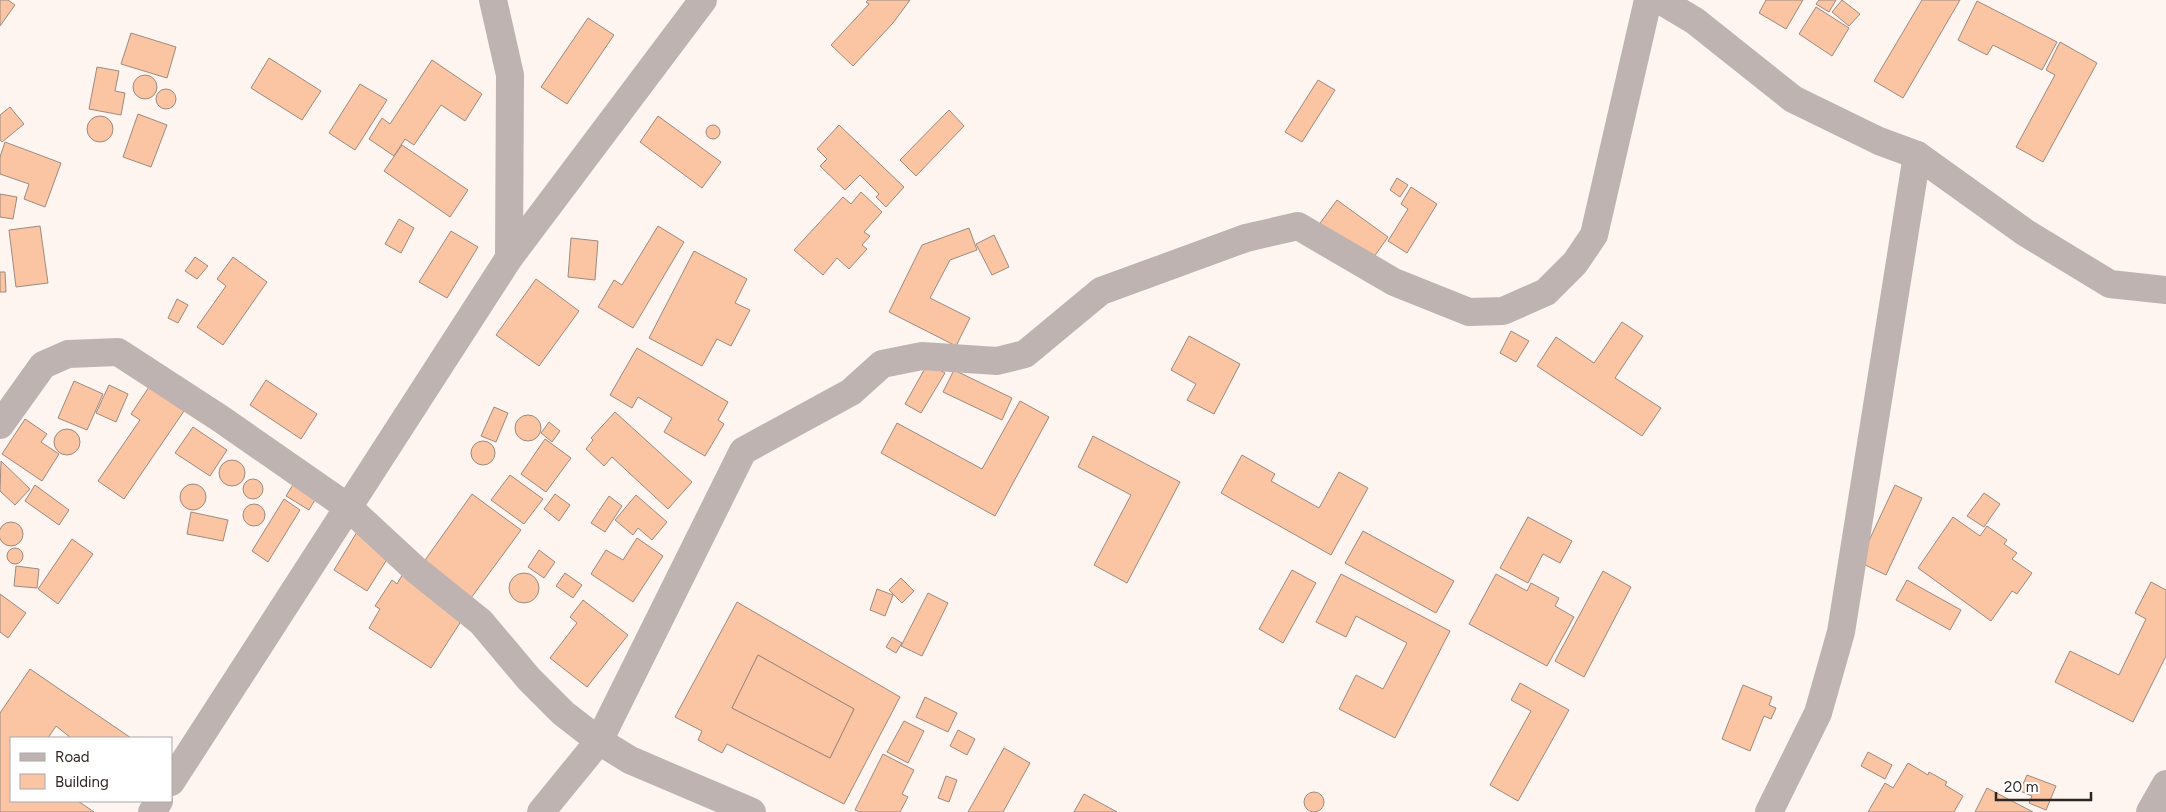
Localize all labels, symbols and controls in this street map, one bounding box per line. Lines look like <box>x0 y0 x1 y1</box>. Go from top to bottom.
legend <box>10 737 172 802</box>
text: Road <box>55 748 90 766</box>
scale bar <box>1996 770 2091 802</box>
text: Building <box>55 773 109 791</box>
text: 20 m <box>2004 778 2038 796</box>

